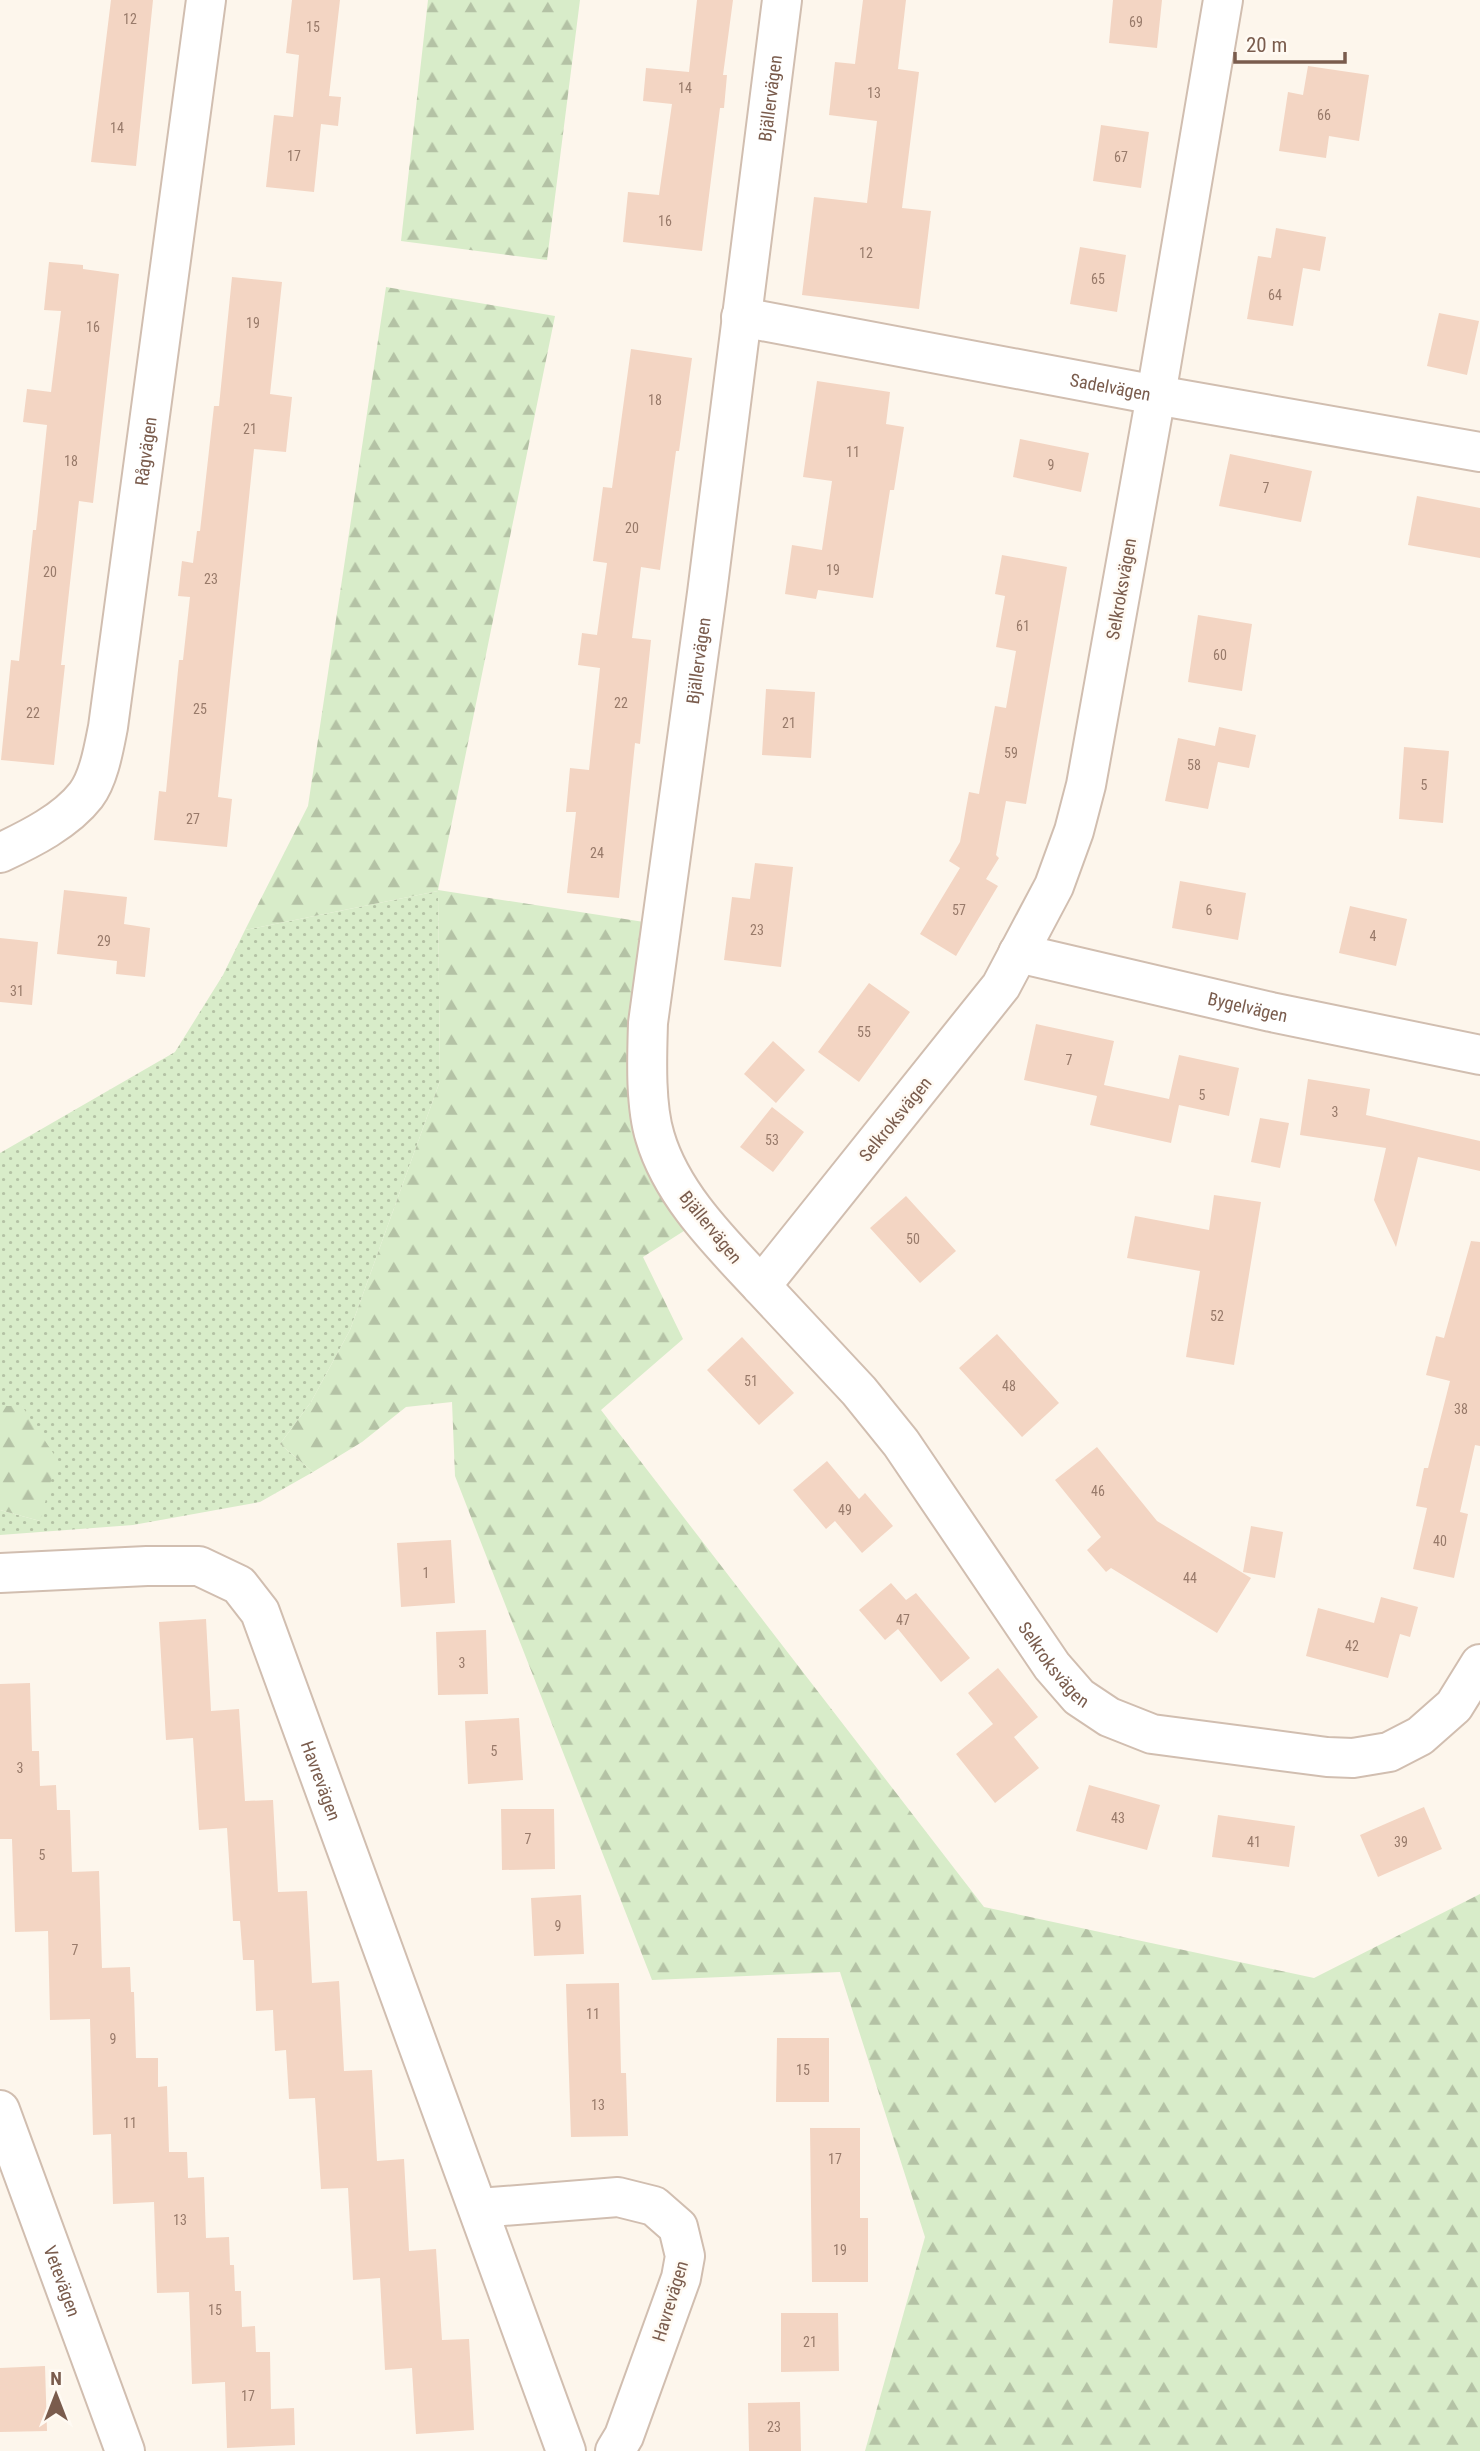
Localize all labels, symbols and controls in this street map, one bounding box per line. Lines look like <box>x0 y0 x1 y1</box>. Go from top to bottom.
house number: 12 <box>123 11 137 27</box>
house number: 69 <box>1129 14 1143 30</box>
house number: 15 <box>306 19 320 35</box>
scale bar <box>1235 21 1345 65</box>
text: 20 m <box>1246 33 1287 57</box>
street label: Bjällervägen <box>754 54 785 143</box>
house number: 14 <box>678 80 692 96</box>
house number: 13 <box>867 85 881 101</box>
house number: 66 <box>1317 107 1331 123</box>
house number: 14 <box>110 120 124 136</box>
house number: 17 <box>287 148 301 164</box>
house number: 67 <box>1114 149 1128 165</box>
house number: 16 <box>658 213 672 229</box>
house number: 12 <box>859 245 873 261</box>
house number: 65 <box>1091 271 1105 287</box>
house number: 64 <box>1268 287 1282 303</box>
house number: 19 <box>246 315 260 331</box>
house number: 16 <box>86 319 100 335</box>
street label: Sadelvägen <box>1068 369 1153 404</box>
house number: 18 <box>648 392 662 408</box>
street label: Rågvägen <box>130 415 160 487</box>
house number: 21 <box>243 421 257 437</box>
house number: 11 <box>846 444 860 460</box>
house number: 18 <box>64 453 78 469</box>
house number: 9 <box>1048 457 1054 473</box>
house number: 7 <box>1263 480 1270 496</box>
house number: 20 <box>625 520 639 536</box>
street label: Selkroksvägen <box>1102 537 1140 641</box>
house number: 19 <box>826 562 840 578</box>
house number: 20 <box>43 564 57 580</box>
house number: 23 <box>204 571 218 587</box>
street label: Bjällervägen <box>681 616 714 705</box>
house number: 61 <box>1016 618 1030 634</box>
house number: 60 <box>1213 647 1227 663</box>
house number: 22 <box>614 695 628 711</box>
house number: 25 <box>193 701 207 717</box>
house number: 22 <box>26 705 40 721</box>
house number: 21 <box>782 715 796 731</box>
house number: 59 <box>1004 745 1018 761</box>
house number: 58 <box>1187 757 1201 773</box>
house number: 5 <box>1421 777 1428 793</box>
house number: 27 <box>186 811 200 827</box>
house number: 24 <box>590 845 604 861</box>
house number: 57 <box>952 902 966 918</box>
house number: 6 <box>1206 902 1213 918</box>
house number: 23 <box>750 922 764 938</box>
house number: 4 <box>1370 928 1377 944</box>
house number: 29 <box>97 933 111 949</box>
house number: 31 <box>10 983 24 999</box>
street label: Bygelvägen <box>1206 987 1289 1026</box>
house number: 55 <box>857 1024 871 1040</box>
house number: 7 <box>1066 1052 1073 1068</box>
street label: Selkroksvägen <box>854 1072 936 1166</box>
house number: 5 <box>1199 1087 1206 1103</box>
house number: 3 <box>1332 1104 1338 1120</box>
house number: 53 <box>765 1132 779 1148</box>
street label: Bjällervägen <box>675 1187 747 1267</box>
house number: 50 <box>906 1231 920 1247</box>
house number: 52 <box>1210 1308 1224 1324</box>
house number: 51 <box>744 1373 758 1389</box>
house number: 48 <box>1002 1378 1016 1394</box>
house number: 38 <box>1454 1401 1468 1417</box>
house number: 46 <box>1091 1483 1105 1499</box>
house number: 49 <box>838 1502 852 1518</box>
house number: 40 <box>1433 1533 1447 1549</box>
house number: 1 <box>423 1565 429 1581</box>
house number: 44 <box>1183 1570 1197 1586</box>
house number: 47 <box>896 1612 910 1628</box>
street label: Selkroksvägen <box>1014 1617 1093 1711</box>
house number: 42 <box>1345 1638 1359 1654</box>
house number: 3 <box>459 1655 465 1671</box>
street label: Havrevägen <box>297 1738 346 1823</box>
house number: 5 <box>491 1743 498 1759</box>
house number: 3 <box>17 1760 23 1776</box>
house number: 43 <box>1111 1810 1125 1826</box>
house number: 7 <box>525 1831 532 1847</box>
house number: 41 <box>1247 1834 1261 1850</box>
house number: 39 <box>1394 1834 1408 1850</box>
house number: 5 <box>39 1847 46 1863</box>
house number: 9 <box>555 1918 561 1934</box>
house number: 7 <box>72 1942 79 1958</box>
house number: 11 <box>586 2006 600 2022</box>
house number: 9 <box>110 2031 116 2047</box>
house number: 15 <box>796 2062 810 2078</box>
house number: 13 <box>591 2097 605 2113</box>
house number: 11 <box>123 2115 137 2131</box>
house number: 17 <box>828 2151 842 2167</box>
house number: 13 <box>173 2212 187 2228</box>
house number: 19 <box>833 2242 847 2258</box>
street label: Vetevägen <box>40 2243 85 2319</box>
street label: Havrevägen <box>648 2258 692 2344</box>
house number: 15 <box>208 2302 222 2318</box>
house number: 21 <box>803 2334 817 2350</box>
north arrow <box>21 2360 91 2430</box>
text: N <box>50 2367 62 2390</box>
house number: 17 <box>241 2388 255 2404</box>
house number: 23 <box>767 2419 781 2435</box>

